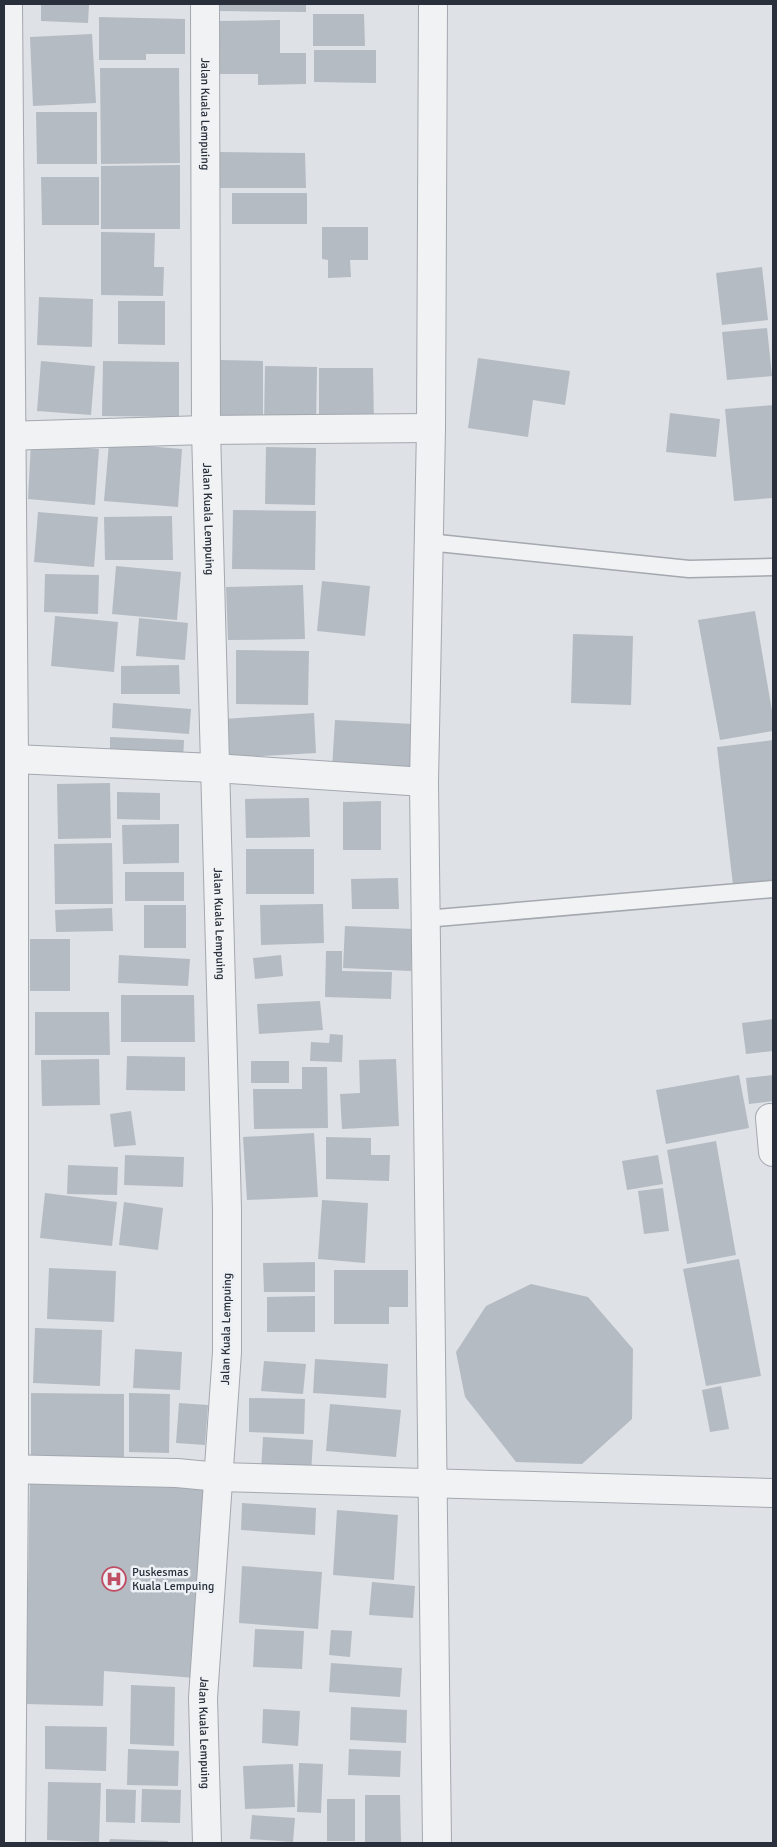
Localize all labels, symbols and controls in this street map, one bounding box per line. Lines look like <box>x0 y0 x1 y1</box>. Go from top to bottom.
street label: Jalan Kuala Lempuing <box>197 58 212 170</box>
street label: Jalan Kuala Lempuing <box>199 463 217 575</box>
street label: Jalan Kuala Lempuing <box>210 867 228 980</box>
street label: Jalan Kuala Lempuing <box>218 1273 235 1385</box>
place label: Puskesmas Kuala Lempuing <box>132 1565 214 1594</box>
hospital icon: Puskesmas Kuala Lempuing <box>101 1566 127 1592</box>
street label: Jalan Kuala Lempuing <box>195 1676 213 1789</box>

